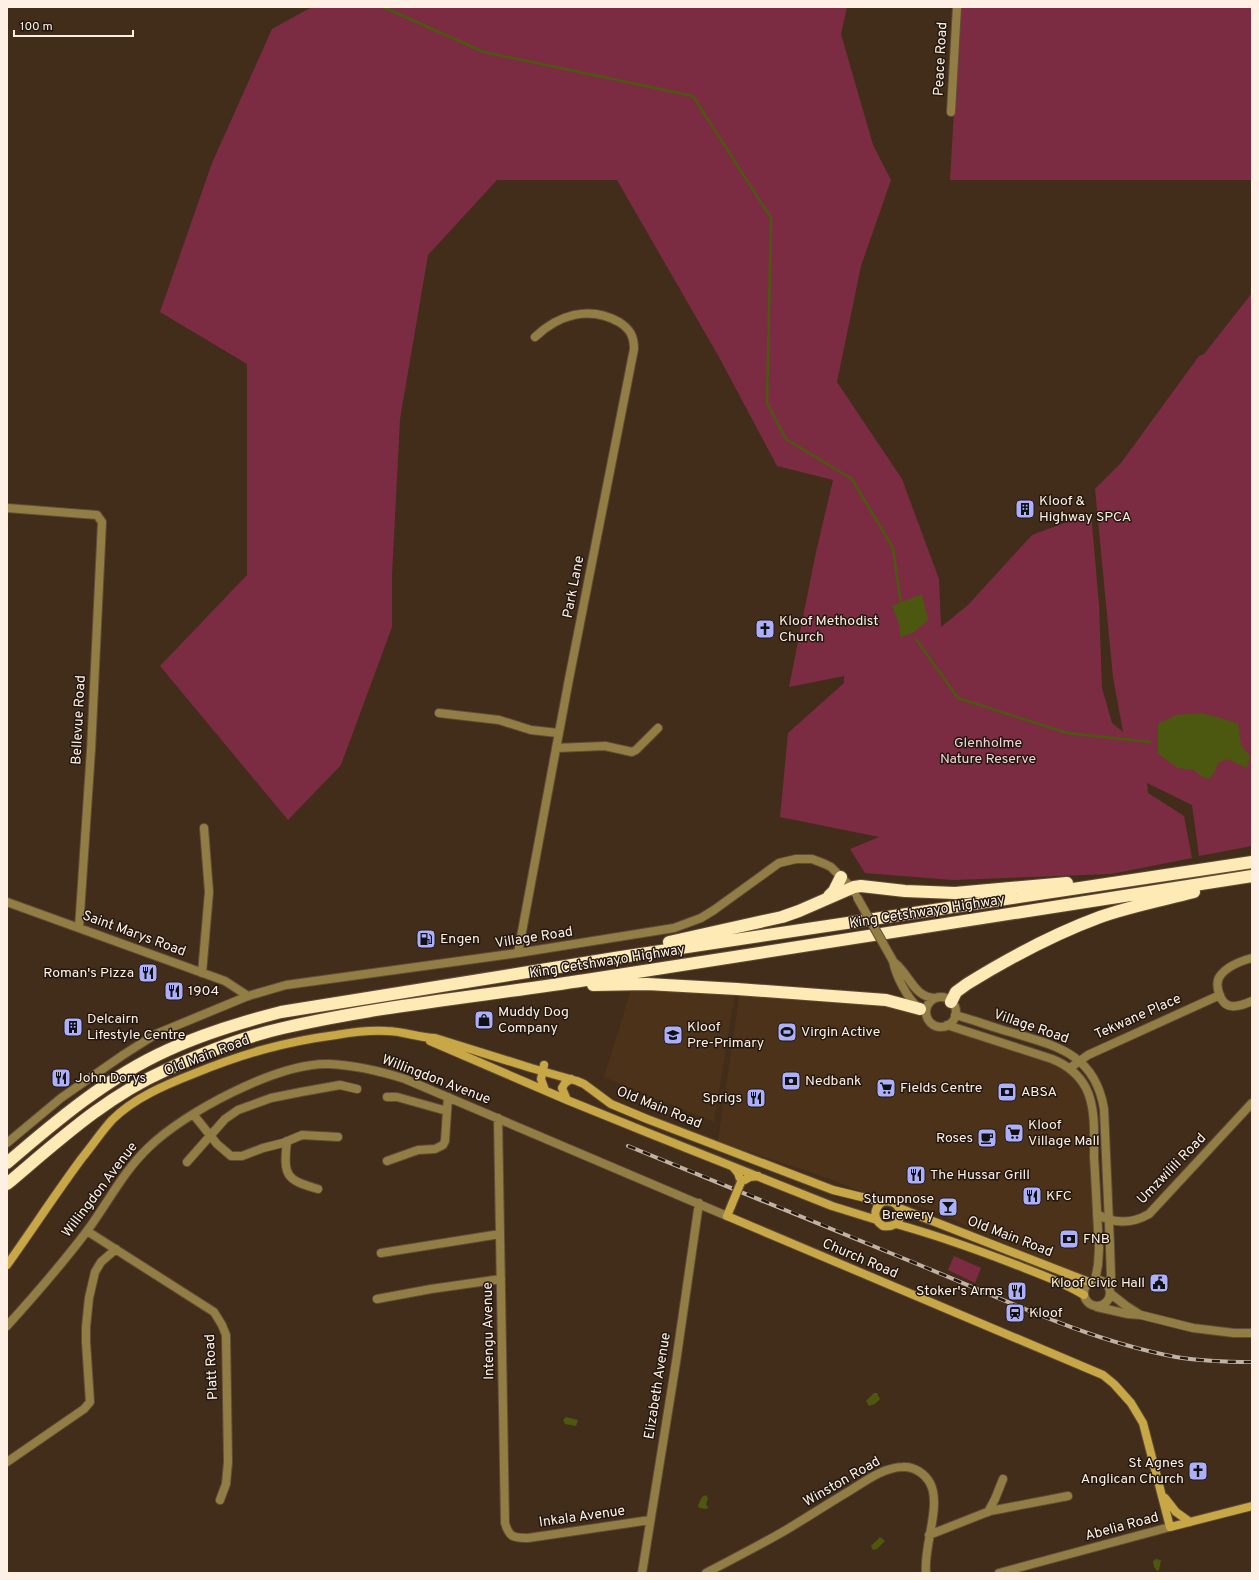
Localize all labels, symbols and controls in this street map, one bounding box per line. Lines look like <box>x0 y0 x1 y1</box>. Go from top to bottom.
scale bar <box>14 12 133 38</box>
text: 100 m <box>20 19 53 35</box>
street label: Peace Road <box>931 21 951 97</box>
place label: Kloof & Highway SPCA <box>1039 493 1131 526</box>
building icon: Kloof & Highway SPCA <box>1014 498 1036 520</box>
street label: Park Lane <box>560 554 588 620</box>
place label: Kloof Methodist Church <box>779 613 879 646</box>
church icon: Kloof Methodist Church <box>754 618 776 640</box>
street label: Bellevue Road <box>68 675 90 765</box>
park label: Glenholme Nature Reserve <box>940 735 1036 768</box>
street label: King Cetshwayo Highway <box>848 891 1006 933</box>
street label: Saint Marys Road <box>80 907 188 961</box>
street label: Village Road <box>494 923 574 953</box>
fuel station icon: Engen <box>415 928 437 950</box>
place label: Engen <box>440 931 480 948</box>
street label: King Cetshwayo Highway <box>528 941 686 983</box>
restaurant icon: Roman's Pizza <box>137 962 159 984</box>
place label: Roman's Pizza <box>43 965 134 982</box>
restaurant icon: 1904 <box>163 980 185 1002</box>
place label: 1904 <box>188 983 219 1000</box>
street label: Tekwane Place <box>1092 990 1184 1044</box>
place label: Muddy Dog Company <box>498 1004 569 1037</box>
street label: Village Road <box>991 1006 1071 1048</box>
shop icon: Muddy Dog Company <box>473 1009 495 1031</box>
place label: Delcairn Lifestyle Centre <box>87 1011 185 1044</box>
building icon: Delcairn Lifestyle Centre <box>62 1016 84 1038</box>
place label: Kloof Pre-Primary <box>687 1019 764 1052</box>
sports icon: Virgin Active <box>776 1021 798 1043</box>
school or university icon: Kloof Pre-Primary <box>662 1024 684 1046</box>
place label: Virgin Active <box>801 1024 880 1041</box>
street label: Old Main Road <box>162 1032 252 1080</box>
street label: Willingdon Avenue <box>379 1051 493 1109</box>
restaurant icon: John Dorys <box>50 1067 72 1089</box>
place label: John Dorys <box>75 1070 146 1087</box>
bank icon: Nedbank <box>780 1070 802 1092</box>
place label: Nedbank <box>805 1073 862 1090</box>
supermarket icon: Fields Centre <box>875 1077 897 1099</box>
place label: Fields Centre <box>900 1080 982 1097</box>
bank icon: ABSA <box>996 1081 1018 1103</box>
street label: Old Main Road <box>614 1083 704 1133</box>
place label: ABSA <box>1021 1084 1057 1101</box>
restaurant icon: Sprigs <box>745 1087 767 1109</box>
place label: Sprigs <box>702 1090 742 1107</box>
place label: Kloof Village Mall <box>1028 1117 1100 1150</box>
supermarket icon: Kloof Village Mall <box>1003 1122 1025 1144</box>
cafe icon: Roses <box>976 1127 998 1149</box>
place label: Roses <box>936 1130 973 1147</box>
street label: Umzwilili Road <box>1134 1130 1210 1208</box>
street label: Willingdon Avenue <box>59 1139 141 1241</box>
restaurant icon: The Hussar Grill <box>905 1164 927 1186</box>
place label: The Hussar Grill <box>930 1167 1030 1184</box>
restaurant icon: KFC <box>1021 1185 1043 1207</box>
place label: KFC <box>1046 1188 1072 1205</box>
place label: Stumpnose Brewery <box>863 1191 934 1224</box>
bar icon: Stumpnose Brewery <box>937 1196 959 1218</box>
street label: Old Main Road <box>965 1213 1055 1261</box>
bank icon: FNB <box>1058 1228 1080 1250</box>
place label: FNB <box>1083 1231 1110 1248</box>
street label: Church Road <box>820 1235 900 1283</box>
public building icon: Kloof Civic Hall <box>1148 1272 1170 1294</box>
place label: Kloof Civic Hall <box>1051 1275 1145 1292</box>
restaurant icon: Stoker's Arms <box>1006 1280 1028 1302</box>
street label: Intengu Avenue <box>480 1282 498 1380</box>
place label: Stoker's Arms <box>916 1283 1003 1300</box>
station icon: Kloof <box>1004 1302 1026 1324</box>
place label: Kloof <box>1029 1305 1063 1322</box>
street label: Elizabeth Avenue <box>641 1331 675 1441</box>
street label: Platt Road <box>202 1334 222 1400</box>
street label: Winston Road <box>800 1453 884 1511</box>
place label: St Agnes Anglican Church <box>1081 1455 1184 1488</box>
church icon: St Agnes Anglican Church <box>1187 1460 1209 1482</box>
street label: Inkala Avenue <box>538 1503 626 1531</box>
street label: Abelia Road <box>1083 1509 1161 1545</box>

